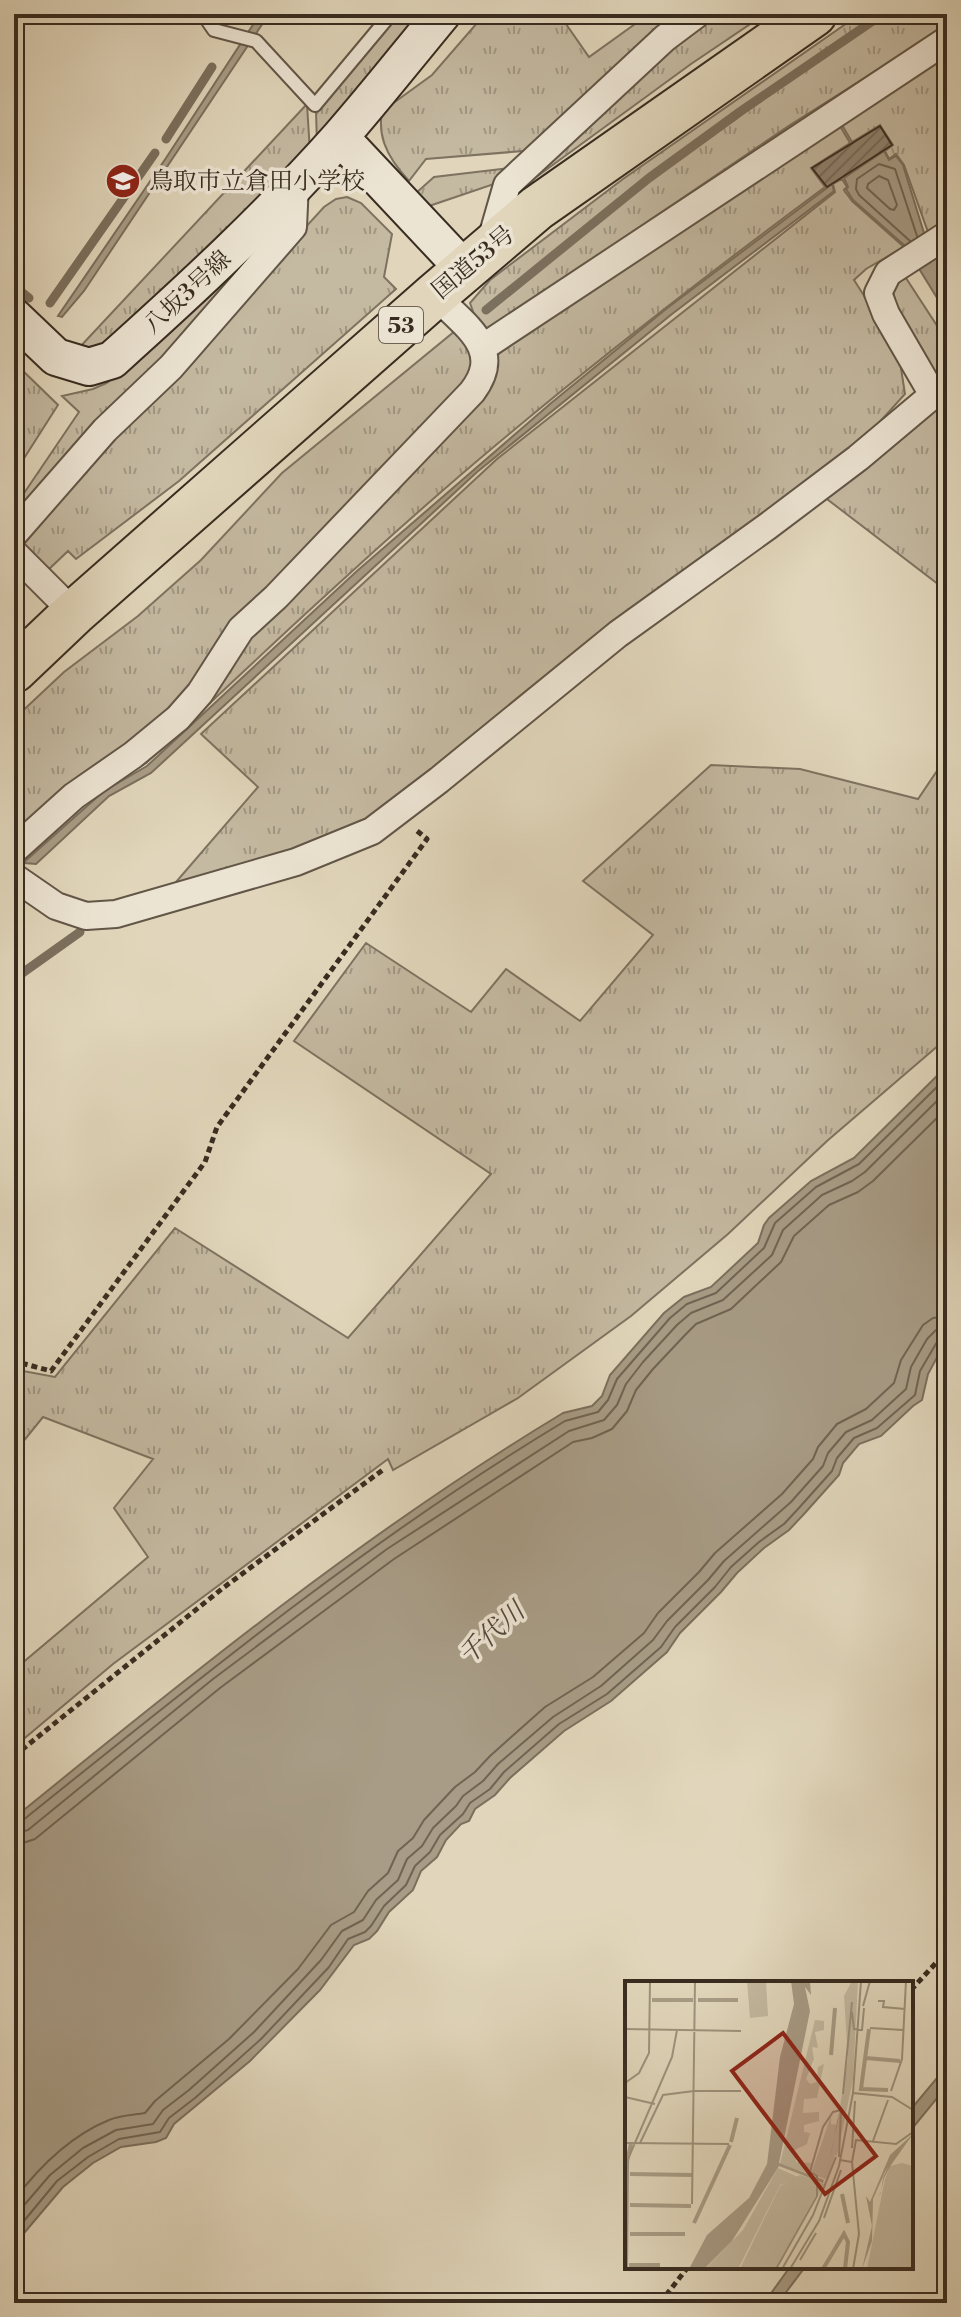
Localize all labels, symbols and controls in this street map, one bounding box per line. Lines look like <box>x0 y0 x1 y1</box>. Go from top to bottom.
school or university icon: 鳥取市立倉田小学校 <box>104 162 142 200</box>
place label: 鳥取市立倉田小学校 <box>149 167 365 197</box>
street label: 国道53号 <box>426 220 521 306</box>
street label: 八坂3号線 <box>138 245 238 341</box>
road number: 53 <box>379 307 423 343</box>
water label: 千代川 <box>452 1594 534 1672</box>
inset map <box>625 1981 913 2269</box>

